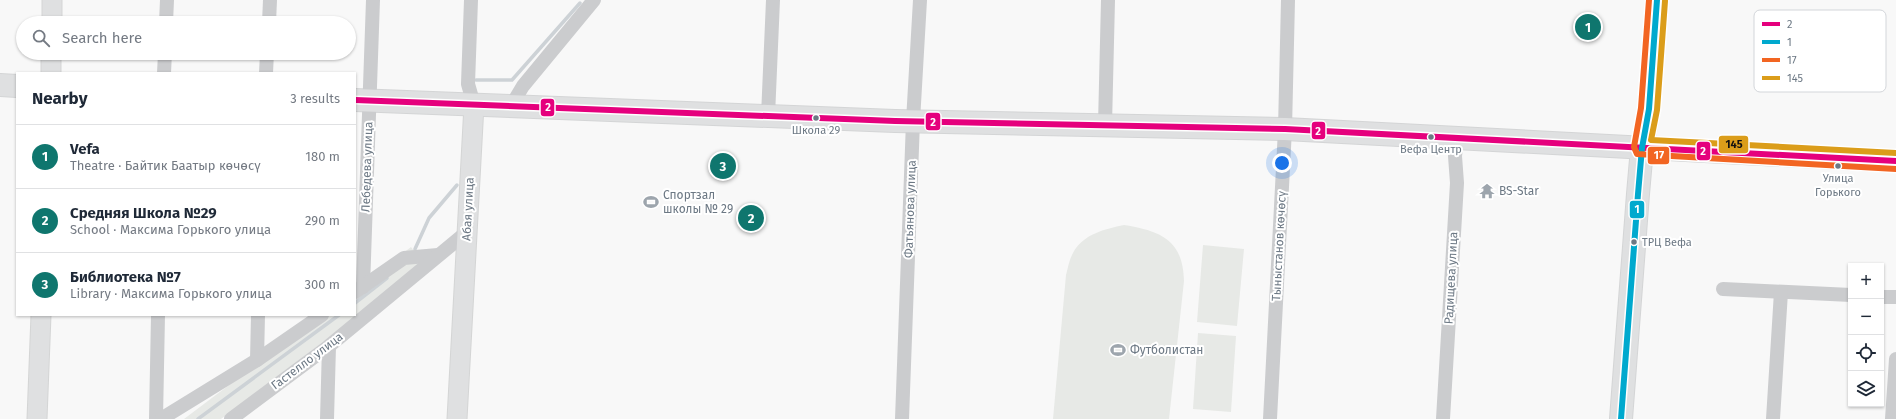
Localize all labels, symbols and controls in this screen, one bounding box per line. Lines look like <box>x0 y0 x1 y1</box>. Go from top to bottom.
legend <box>1754 10 1886 92</box>
pin: 1 <box>1575 12 1601 42</box>
search box <box>16 16 356 60</box>
text: 2 <box>1787 18 1792 31</box>
icon: search <box>30 27 52 49</box>
text: Search here <box>62 29 142 47</box>
text: 1 <box>1787 36 1792 49</box>
text: 17 <box>1787 54 1797 67</box>
text: 145 <box>1787 72 1804 85</box>
text: Nearby <box>32 88 87 109</box>
text: 3 results <box>290 91 340 106</box>
line badge: 2 <box>540 98 555 117</box>
text: 2 <box>545 101 551 114</box>
line badge: 2 <box>925 112 941 131</box>
marker: Школа 29 <box>811 113 821 123</box>
text: 2 <box>930 116 936 129</box>
street label: Лебедева улица <box>358 121 376 213</box>
line badge: 2 <box>1311 121 1326 140</box>
place label: Школа 29 <box>792 124 840 137</box>
text: 2 <box>1315 125 1321 138</box>
marker: Вефа Центр <box>1426 132 1436 142</box>
line badge: 145 <box>1718 135 1749 154</box>
text: 145 <box>1725 138 1743 151</box>
text: Vefa <box>70 140 100 158</box>
line badge: 2 <box>1696 141 1711 161</box>
place label: Вефа Центр <box>1400 143 1462 156</box>
text: 2 <box>1700 145 1706 158</box>
line badge: 17 <box>1647 146 1670 165</box>
text: 1 <box>42 149 48 164</box>
text: 180 m <box>305 149 340 164</box>
text: 17 <box>1654 149 1664 162</box>
pin: 3 <box>710 151 736 181</box>
your location <box>1272 153 1292 173</box>
text: Theatre · Байтик Баатыр көчөсү <box>70 158 261 173</box>
street label: Фатьянова улица <box>901 160 919 258</box>
marker: Улица Горького <box>1833 161 1843 171</box>
place label: Улица Горького <box>1815 172 1861 199</box>
street label: Абая улица <box>459 177 477 241</box>
temple icon: BS-Star <box>1478 182 1496 200</box>
place label: BS-Star <box>1499 184 1539 198</box>
place label: Спортзал школы № 29 <box>663 188 733 216</box>
street label: Тыныстанов көчөсү <box>1269 190 1289 301</box>
sports icon: Спортзал школы № 29 <box>642 193 660 211</box>
line badge: 1 <box>1629 200 1645 219</box>
pin: 2 <box>738 203 764 233</box>
text: 1 <box>1634 203 1640 216</box>
text: Средняя Школа №29 <box>70 204 217 222</box>
text: 2 <box>42 213 48 228</box>
text: 290 m <box>305 213 340 228</box>
text: School · Максима Горького улица <box>70 222 271 237</box>
street label: Радищева улица <box>1442 231 1460 325</box>
place label: ТРЦ Вефа <box>1642 236 1692 249</box>
marker: ТРЦ Вефа <box>1629 237 1639 247</box>
map controls <box>1848 263 1884 407</box>
button: + <box>1848 263 1884 299</box>
text: Библиотека №7 <box>70 268 181 286</box>
text: 3 <box>42 277 48 292</box>
text: 300 m <box>304 277 340 292</box>
text: Library · Максима Горького улица <box>70 286 272 301</box>
button: − <box>1848 299 1884 335</box>
street label: Гастелло улица <box>268 329 346 393</box>
button: locate <box>1848 335 1884 371</box>
sports icon: Футболистан <box>1109 341 1127 359</box>
place label: Футболистан <box>1130 343 1203 357</box>
button: layers <box>1848 371 1884 407</box>

